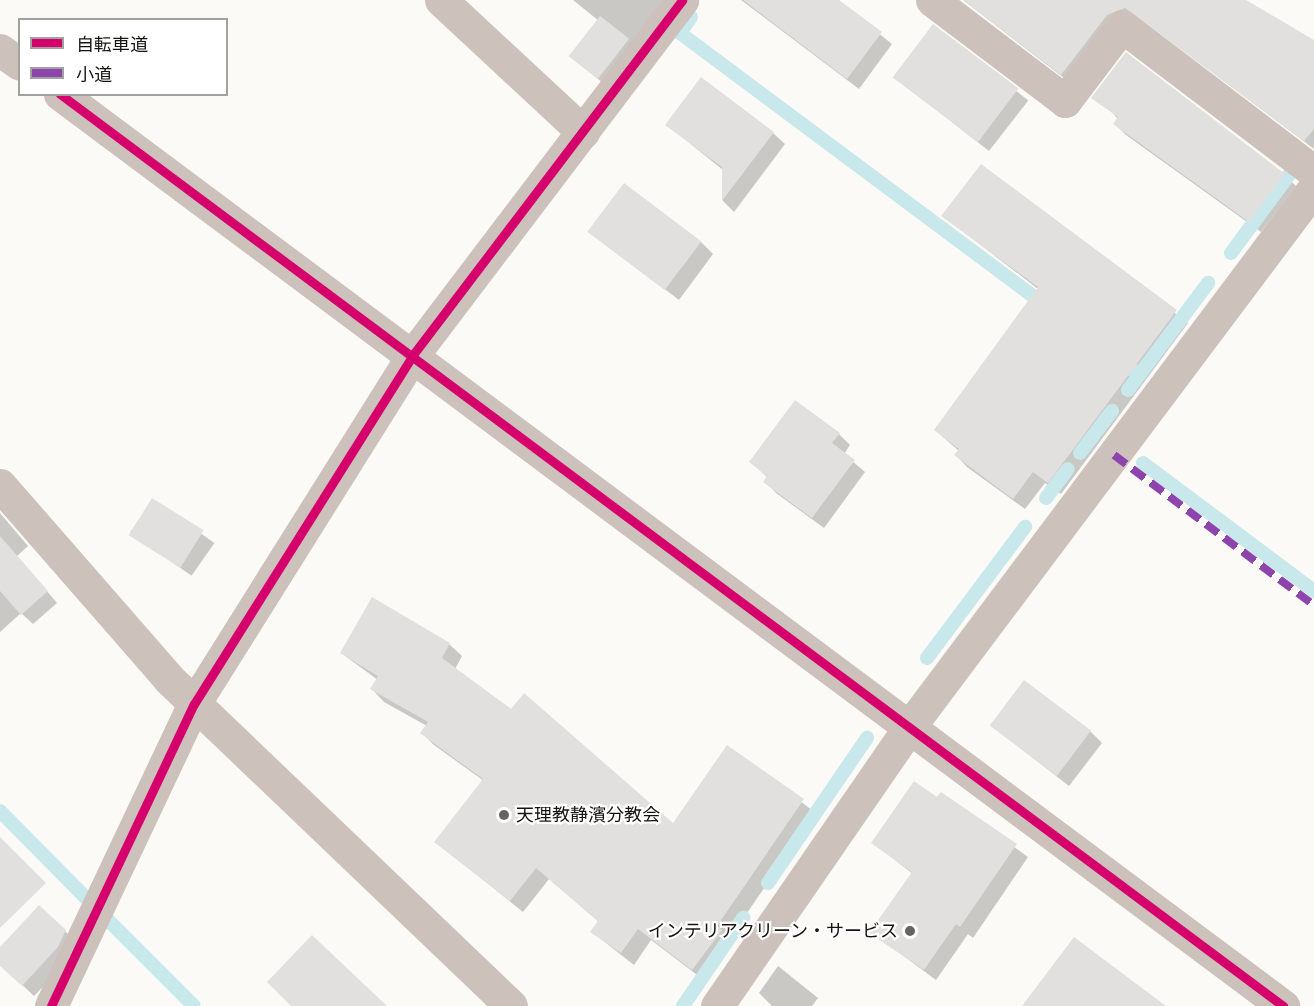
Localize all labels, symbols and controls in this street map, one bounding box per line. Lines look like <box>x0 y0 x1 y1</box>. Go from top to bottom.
legend <box>18 18 228 96</box>
text: 自転車道 <box>76 33 148 56</box>
text: 小道 <box>76 63 112 86</box>
place label: 天理教静濱分教会 <box>516 804 660 826</box>
marker: 天理教静濱分教会 <box>497 808 511 822</box>
place label: インテリアクリーン・サービス <box>646 920 898 942</box>
marker: インテリアクリーン・サービス <box>903 924 917 938</box>

